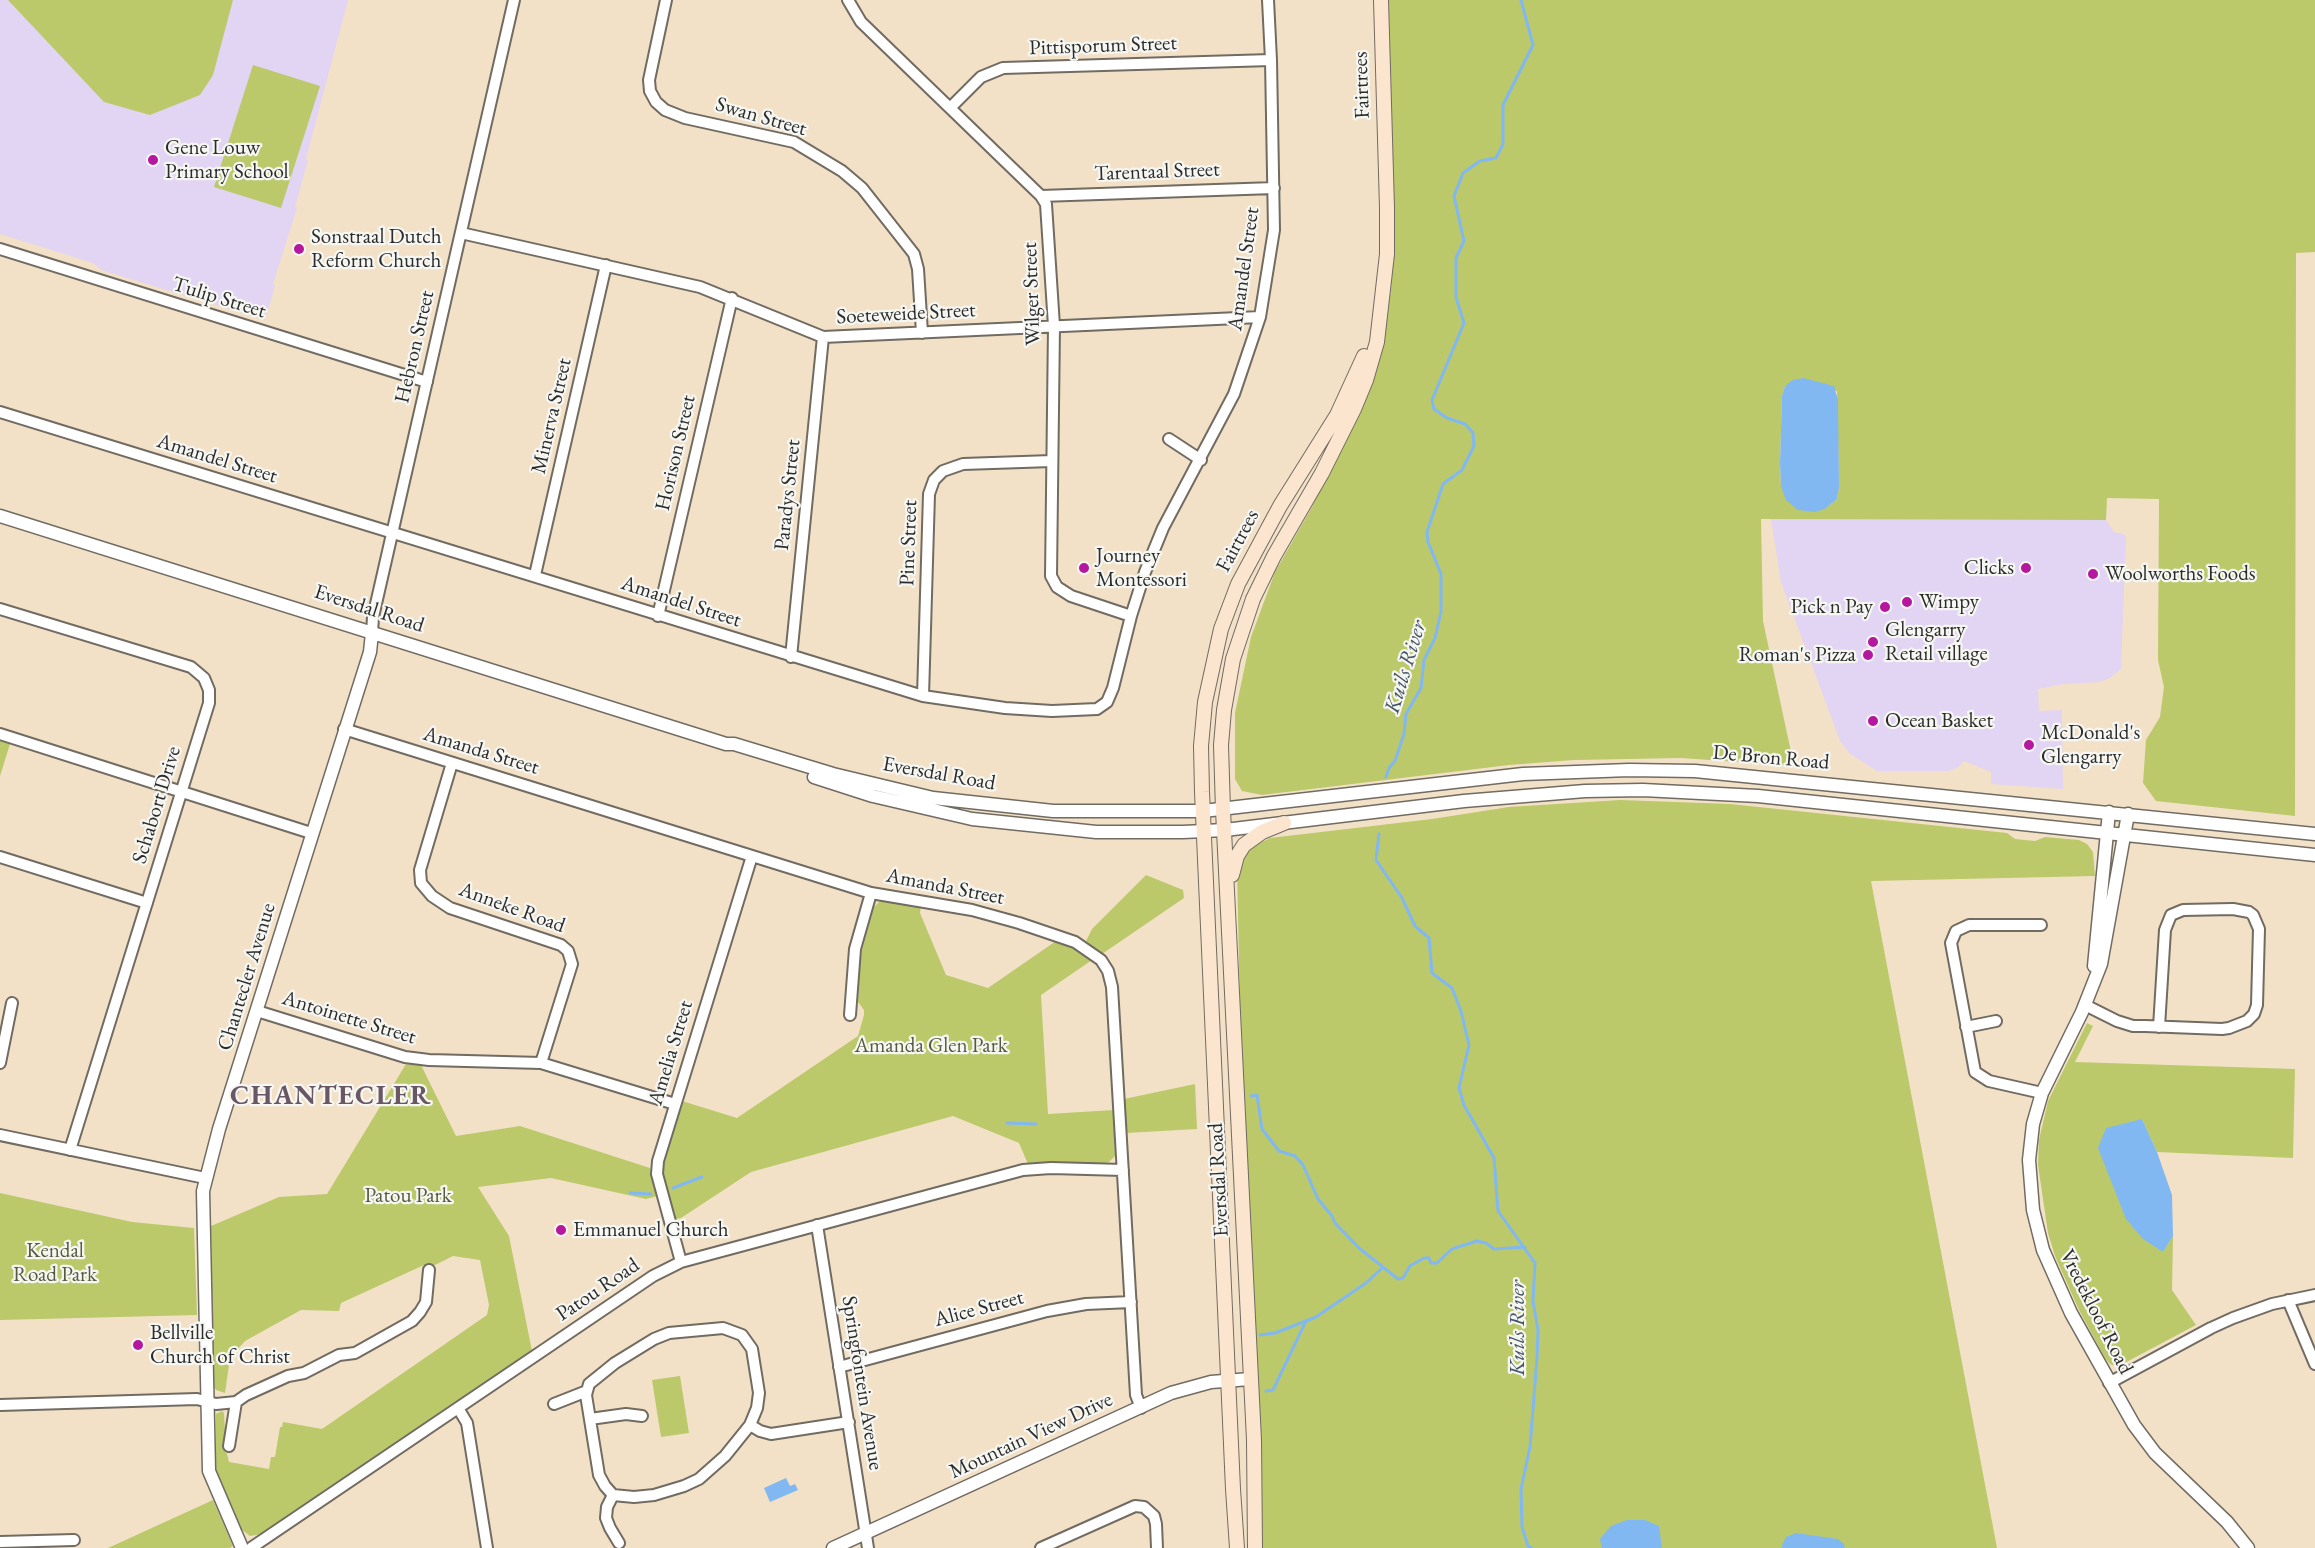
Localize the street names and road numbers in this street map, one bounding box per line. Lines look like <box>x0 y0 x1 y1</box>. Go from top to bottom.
street label: Pittisporum Street <box>1029 31 1177 61</box>
street label: Fairtrees <box>1348 51 1376 119</box>
street label: Swan Street <box>713 92 809 142</box>
street label: Tarentaal Street <box>1094 157 1220 187</box>
street label: Amandel Street <box>1223 206 1265 332</box>
street label: Wilger Street <box>1018 242 1046 346</box>
street label: Tulip Street <box>169 272 269 324</box>
street label: Hebron Street <box>390 288 440 406</box>
street label: Soeteweide Street <box>836 298 976 330</box>
street label: Minerva Street <box>526 356 578 476</box>
street label: Horison Street <box>650 393 702 513</box>
street label: Amandel Street <box>154 429 280 489</box>
street label: Paradys Street <box>770 438 806 552</box>
street label: Pine Street <box>895 499 923 587</box>
street label: Fairtrees <box>1211 505 1265 577</box>
street label: Amandel Street <box>618 571 744 633</box>
street label: Eversdal Road <box>311 579 427 639</box>
street label: Amanda Street <box>420 721 542 781</box>
street label: De Bron Road <box>1712 740 1830 776</box>
street label: Schabort Drive <box>127 743 187 867</box>
street label: Eversdal Road <box>881 752 997 796</box>
street label: Amanda Street <box>884 863 1006 911</box>
street label: Anneke Road <box>455 877 569 939</box>
street label: Chantecler Avenue <box>213 900 281 1054</box>
street label: Antoinette Street <box>279 986 419 1050</box>
street label: Amelia Street <box>643 998 699 1108</box>
street label: Eversdal Road <box>1203 1122 1235 1238</box>
street label: Vredekloof Road <box>2054 1245 2138 1379</box>
street label: Patou Road <box>552 1253 644 1327</box>
street label: Alice Street <box>932 1285 1026 1333</box>
street label: Springfontein Avenue <box>836 1294 888 1472</box>
street label: Mountain View Drive <box>946 1387 1116 1485</box>

